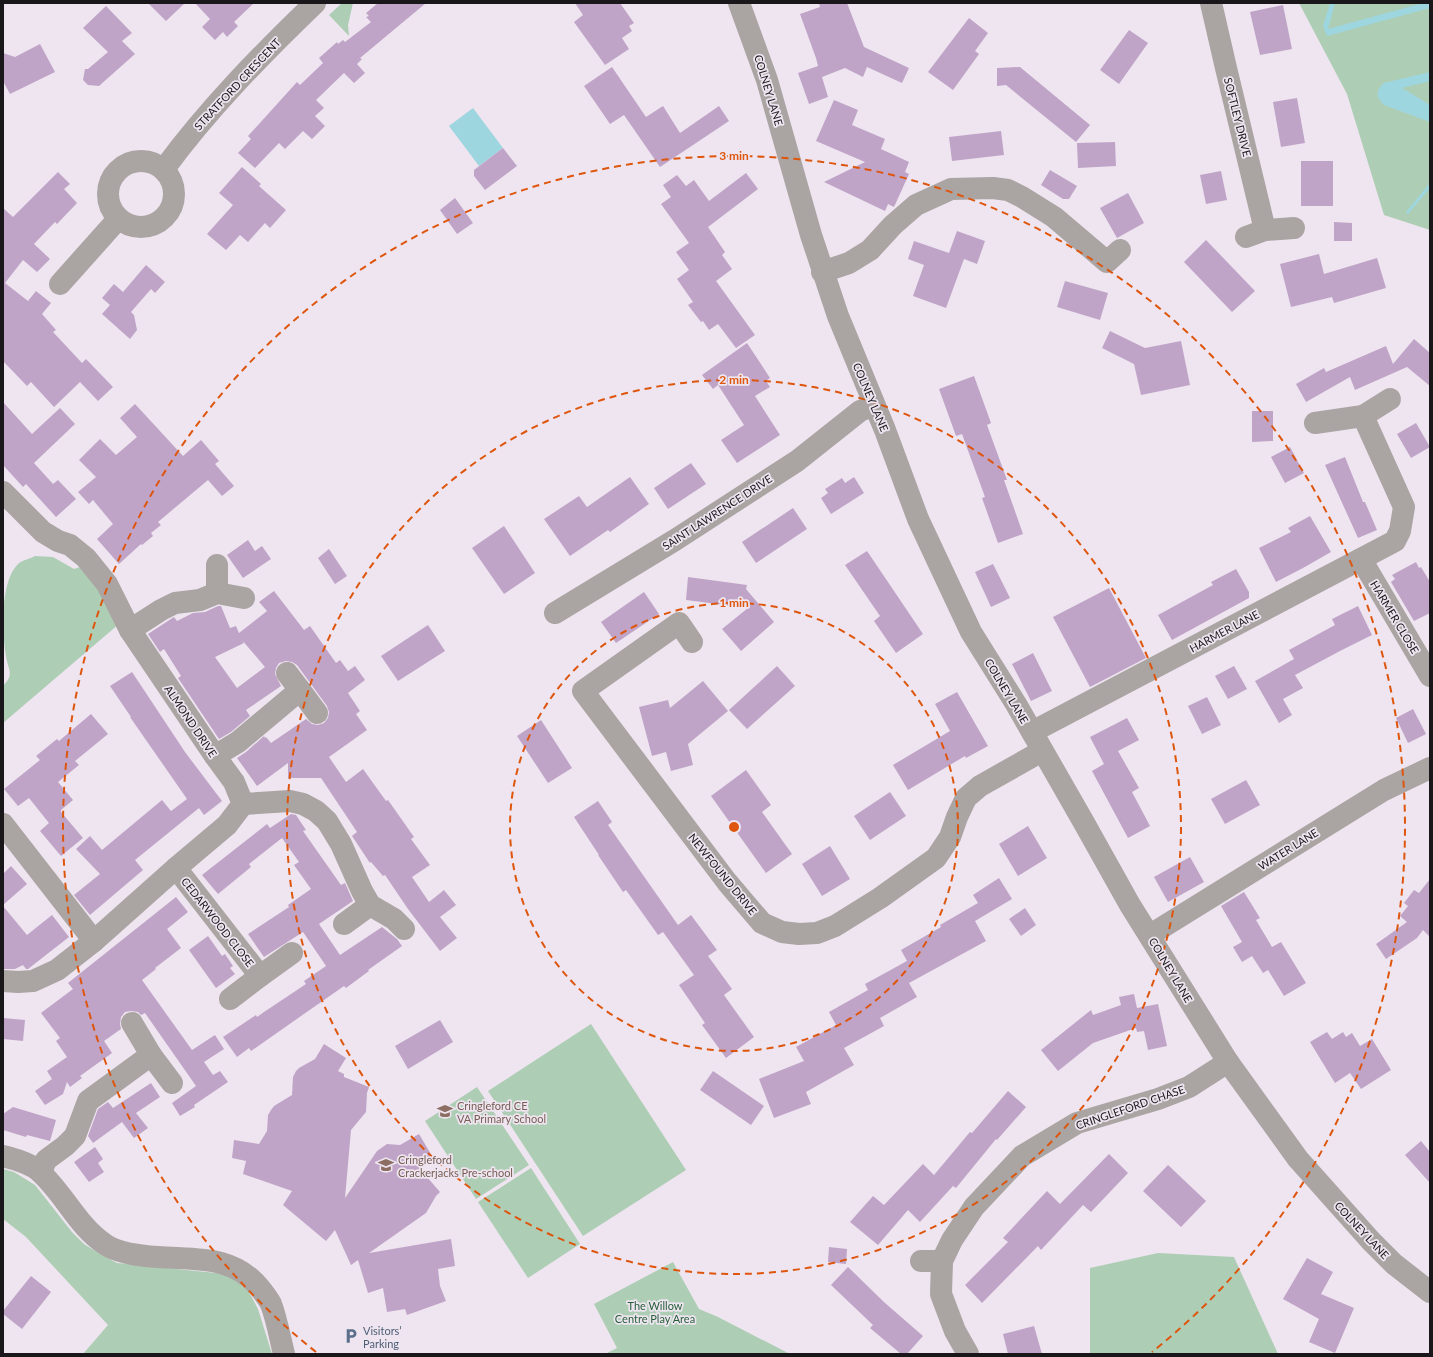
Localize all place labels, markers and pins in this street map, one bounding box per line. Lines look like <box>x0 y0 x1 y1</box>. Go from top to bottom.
centre of rings <box>727 820 741 834</box>
place label: Cringleford CE VA Primary School <box>457 1099 546 1125</box>
school or university icon: Cringleford CE VA Primary School <box>436 1102 454 1120</box>
place label: Cringleford Crackerjacks Pre-school <box>398 1153 513 1179</box>
school or university icon: Cringleford Crackerjacks Pre-school <box>377 1156 395 1174</box>
place label: Visitors’ Parking <box>363 1324 402 1350</box>
parking icon: Visitors’ Parking <box>342 1327 360 1345</box>

